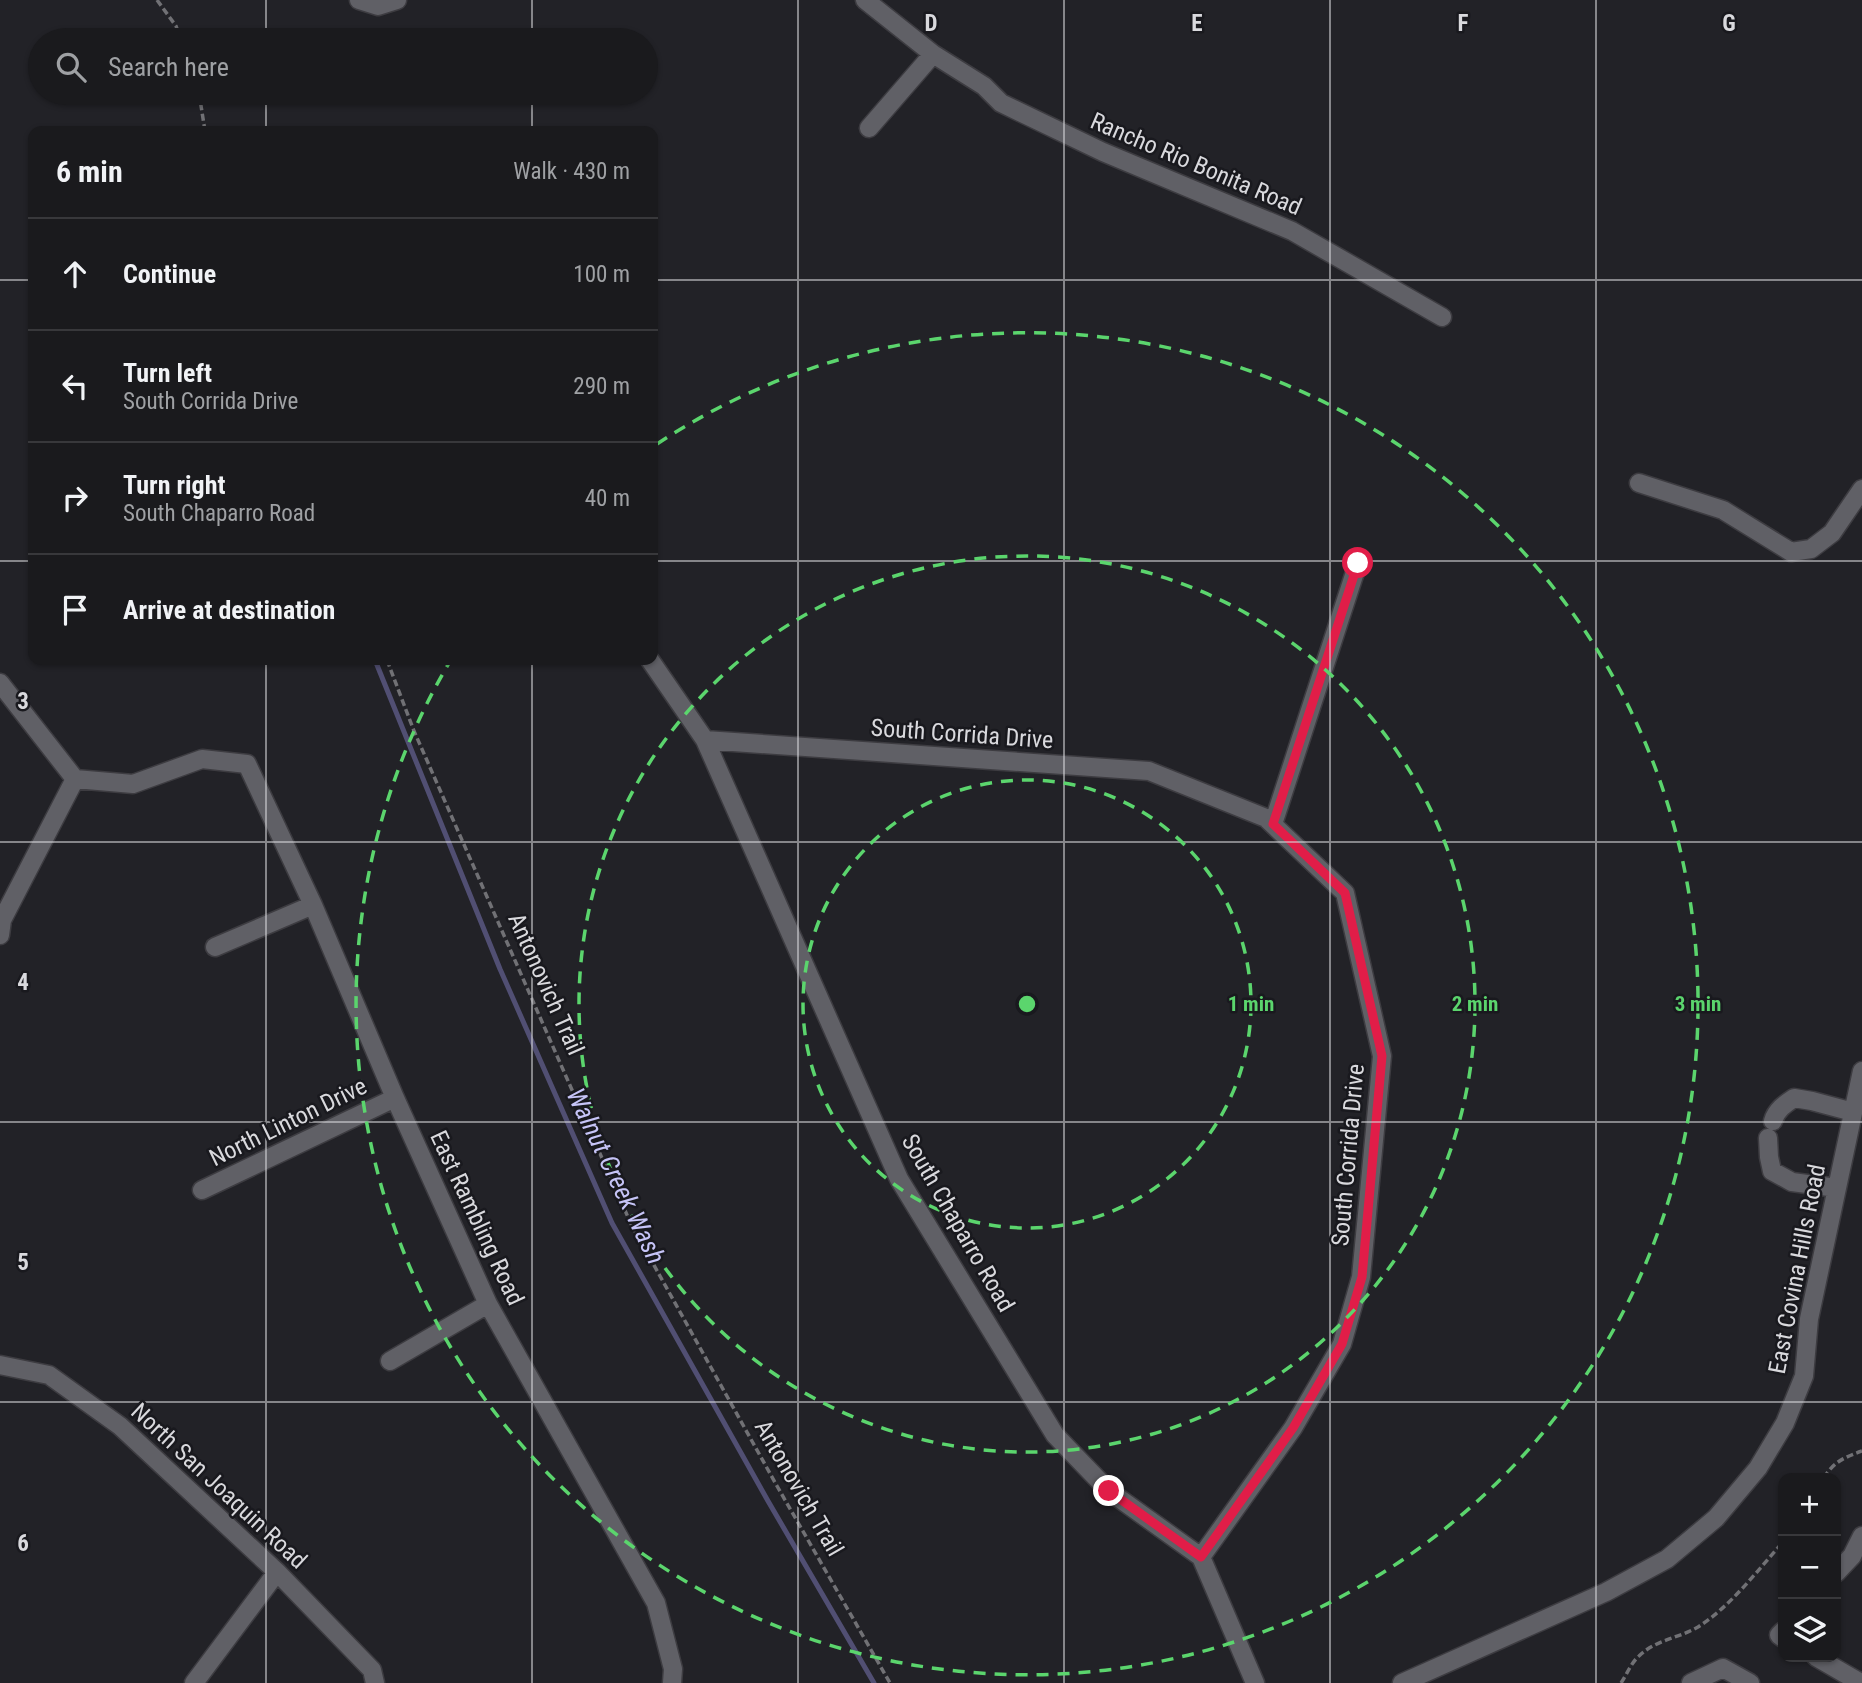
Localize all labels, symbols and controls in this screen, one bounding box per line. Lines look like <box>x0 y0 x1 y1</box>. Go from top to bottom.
text: D <box>925 10 938 37</box>
text: E <box>1191 10 1203 37</box>
text: F <box>1458 10 1469 37</box>
text: G <box>1722 10 1736 37</box>
search box <box>28 28 658 105</box>
icon: search <box>52 48 90 86</box>
text: Search here <box>108 52 229 82</box>
street label: Rancho Rio Bonita Road <box>1086 107 1306 221</box>
text: 6 min <box>56 154 123 189</box>
text: Walk · 430 m <box>513 158 630 185</box>
icon: ahead <box>56 255 94 293</box>
text: Continue <box>123 259 216 289</box>
text: 100 m <box>573 261 630 288</box>
text: Turn left <box>123 358 212 388</box>
icon: left <box>56 367 94 405</box>
text: 290 m <box>573 373 630 400</box>
text: South Corrida Drive <box>123 388 298 415</box>
text: Turn right <box>123 470 225 500</box>
icon: right <box>56 479 94 517</box>
text: 40 m <box>585 485 630 512</box>
text: South Chaparro Road <box>123 500 315 527</box>
route start <box>1342 547 1373 578</box>
icon: arrive <box>56 591 94 629</box>
text: Arrive at destination <box>123 595 335 625</box>
text: 3 <box>17 688 29 715</box>
street label: South Corrida Drive <box>870 714 1054 754</box>
street label: Antonovich Trail <box>502 909 590 1059</box>
text: 4 <box>17 969 29 996</box>
centre of rings <box>1015 992 1039 1016</box>
text: 1 min <box>1228 992 1274 1016</box>
text: 2 min <box>1452 992 1498 1016</box>
text: 3 min <box>1675 992 1721 1016</box>
street label: South Corrida Drive <box>1326 1063 1370 1247</box>
street label: North Linton Drive <box>205 1072 371 1172</box>
water label: Walnut Creek Wash <box>561 1083 671 1269</box>
street label: East Rambling Road <box>424 1126 530 1310</box>
street label: South Chaparro Road <box>896 1129 1020 1317</box>
street label: East Covina Hills Road <box>1763 1162 1831 1376</box>
text: 5 <box>17 1249 29 1276</box>
street label: North San Joaquin Road <box>125 1397 313 1575</box>
street label: Antonovich Trail <box>749 1415 849 1561</box>
map controls <box>1778 1473 1841 1662</box>
button: + <box>1778 1473 1841 1536</box>
route end <box>1093 1475 1124 1506</box>
text: 6 <box>17 1530 29 1557</box>
button: − <box>1778 1536 1841 1599</box>
button: layers <box>1778 1599 1841 1662</box>

